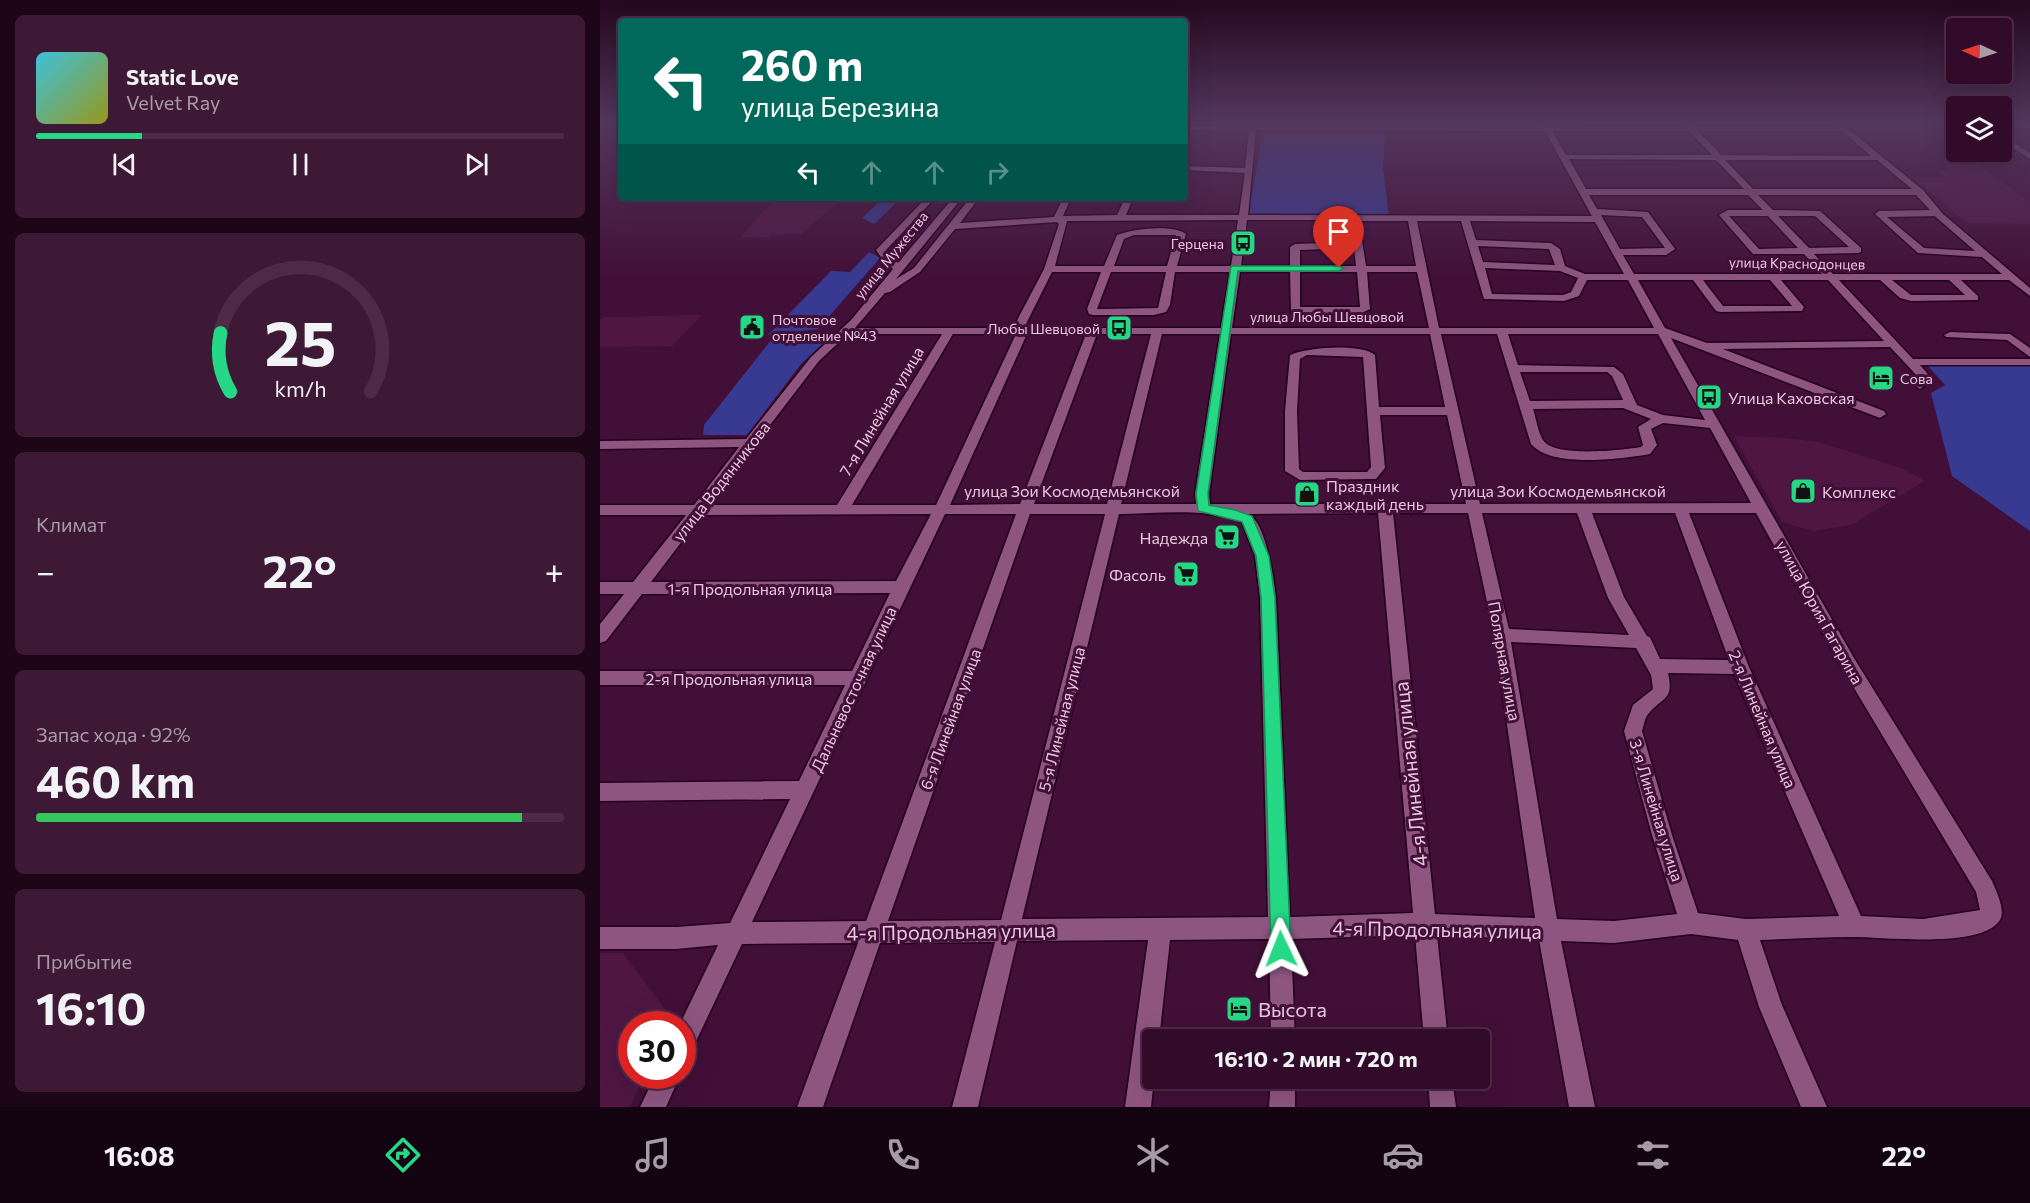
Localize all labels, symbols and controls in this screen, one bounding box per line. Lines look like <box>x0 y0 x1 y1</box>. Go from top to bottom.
north arrow <box>1946 18 2012 84</box>
map controls <box>1946 18 2012 162</box>
text: 260 m <box>741 38 863 90</box>
icon: left <box>642 42 720 120</box>
text: Static Love <box>126 63 239 90</box>
text: Velvet Ray <box>126 90 220 114</box>
text: улица Березина <box>741 90 939 123</box>
button: layers <box>1946 96 2012 162</box>
icon: previous <box>108 148 141 181</box>
icon: pause <box>284 148 317 181</box>
icon: next <box>460 148 493 181</box>
icon: left <box>792 156 825 189</box>
icon: ahead <box>855 156 888 189</box>
icon: ahead <box>918 156 951 189</box>
icon: right <box>981 156 1014 189</box>
pin <box>1313 206 1364 268</box>
street label: улица Мужества <box>851 208 931 302</box>
icon: arrive <box>1322 215 1355 248</box>
bus stop icon: Герцена <box>1228 228 1258 258</box>
place label: Герцена <box>1171 235 1224 252</box>
street label: улица Краснодонцев <box>1729 253 1865 273</box>
text: 25 <box>264 303 336 379</box>
street label: улица Любы Шевцовой <box>1250 308 1404 325</box>
place label: Почтовое отделение №43 <box>772 311 876 344</box>
public building icon: Почтовое отделение №43 <box>737 312 767 342</box>
bus stop icon: Любы Шевцовой <box>1104 313 1134 343</box>
place label: Любы Шевцовой <box>987 320 1100 337</box>
street label: 7-я Линейная улица <box>835 343 927 479</box>
hotel icon: Сова <box>1866 363 1896 393</box>
place label: Сова <box>1900 370 1933 387</box>
text: km/h <box>274 376 326 402</box>
bus stop icon: Улица Каховская <box>1694 382 1724 412</box>
place label: Улица Каховская <box>1728 388 1855 407</box>
street label: улица Водянникова <box>668 417 774 545</box>
place label: Праздник каждый день <box>1326 476 1424 513</box>
shop icon: Комплекс <box>1788 476 1818 506</box>
shop icon: Праздник каждый день <box>1292 479 1322 509</box>
street label: улица Зои Космодемьянской <box>964 481 1180 500</box>
street label: улица Зои Космодемьянской <box>1450 481 1666 500</box>
place label: Комплекс <box>1822 482 1896 501</box>
text: Климат <box>36 512 106 536</box>
supermarket icon: Надежда <box>1212 522 1242 552</box>
place label: Надежда <box>1140 528 1208 547</box>
street label: улица Юрия Гагарина <box>1773 537 1867 687</box>
text: 22° <box>263 542 337 597</box>
text: − <box>36 550 55 591</box>
text: + <box>545 550 564 591</box>
supermarket icon: Фасоль <box>1171 559 1201 589</box>
place label: Фасоль <box>1109 565 1166 584</box>
street label: 1-я Продольная улица <box>668 579 832 598</box>
street label: Полярная улица <box>1485 600 1525 722</box>
street label: Дальневосточная улица <box>806 603 900 775</box>
street label: 5-я Линейная улица <box>1034 645 1088 793</box>
street label: 6-я Линейная улица <box>916 646 984 792</box>
street label: 2-я Линейная улица <box>1725 647 1801 791</box>
street label: 2-я Продольная улица <box>646 669 812 688</box>
street label: 4-я Линейная улица <box>1388 680 1432 868</box>
text: Запас хода · 92% <box>36 722 191 746</box>
street label: 3-я Линейная улица <box>1626 736 1688 884</box>
text: 460 km <box>36 752 195 807</box>
street label: 4-я Продольная улица <box>1332 915 1542 943</box>
street label: 4-я Продольная улица <box>846 917 1056 945</box>
position arrow <box>1249 917 1313 981</box>
text: Прибытие <box>36 949 132 973</box>
text: 16:10 <box>36 979 146 1034</box>
hotel icon: Высота <box>1224 994 1254 1024</box>
place label: Высота <box>1258 997 1327 1021</box>
speed limit sign: 30 <box>618 1011 696 1089</box>
text: 16:10 · 2 мин · 720 m <box>1214 1045 1418 1072</box>
icon: directions <box>382 1134 424 1176</box>
icon: music <box>632 1134 674 1176</box>
icon: phone <box>882 1134 924 1176</box>
icon: climate <box>1132 1134 1174 1176</box>
icon: car <box>1382 1134 1424 1176</box>
icon: filters <box>1632 1134 1674 1176</box>
text: 16:08 <box>104 1139 175 1172</box>
text: 22° <box>1882 1139 1926 1172</box>

